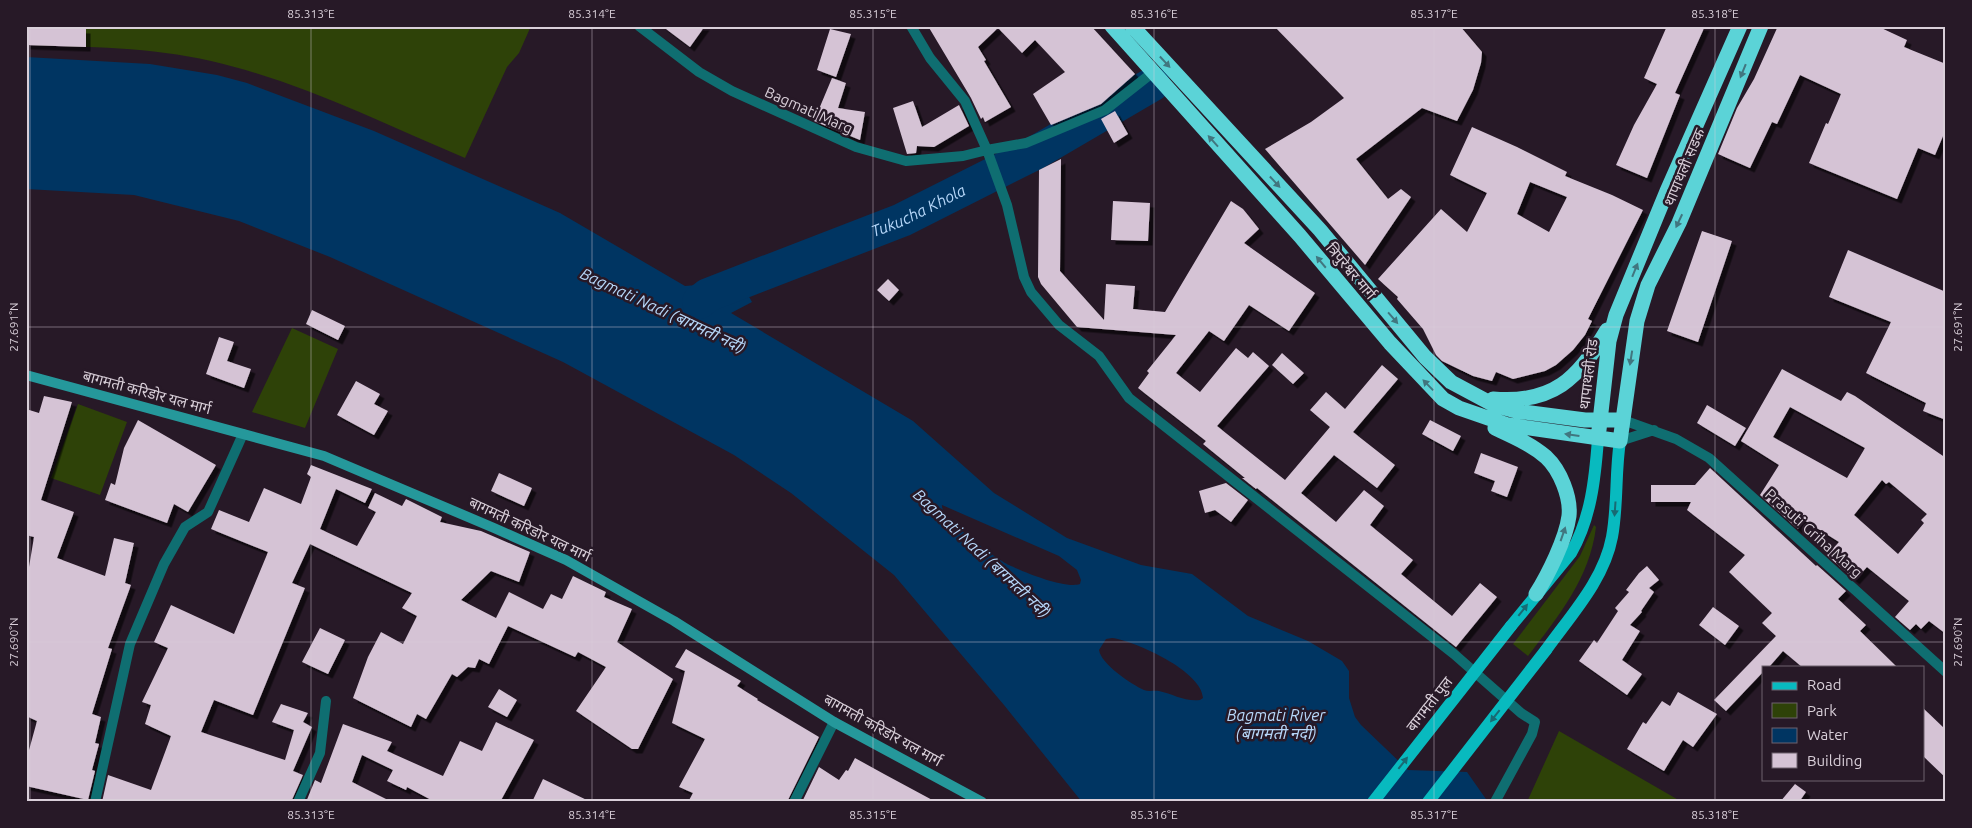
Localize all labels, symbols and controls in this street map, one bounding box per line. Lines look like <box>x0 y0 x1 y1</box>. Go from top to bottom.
text: 85.313°E <box>287 7 335 20</box>
text: 85.314°E <box>568 7 616 20</box>
text: 85.315°E <box>849 7 897 20</box>
text: 85.316°E <box>1130 7 1178 20</box>
text: 85.317°E <box>1410 7 1458 20</box>
text: 85.318°E <box>1691 7 1739 20</box>
one-way arrow <box>1159 56 1171 68</box>
one-way arrow <box>1738 64 1746 78</box>
street label: Bagmati Marg <box>762 83 856 137</box>
street label: थापाथली सडक <box>1660 125 1708 208</box>
one-way arrow <box>1207 135 1219 147</box>
one-way arrow <box>1269 175 1281 187</box>
water label: Tukucha Khola <box>868 180 969 240</box>
one-way arrow <box>1675 214 1683 228</box>
street label: त्रिपुरेश्वर मार्ग <box>1321 239 1380 305</box>
one-way arrow <box>1316 256 1327 269</box>
one-way arrow <box>1631 263 1639 277</box>
water label: Bagmati Nadi (बागमती नदी) <box>577 264 748 357</box>
text: 27.691°N <box>7 302 20 352</box>
text: 27.691°N <box>1951 302 1964 352</box>
one-way arrow <box>1387 311 1398 324</box>
street label: थापाथली रोड <box>1575 337 1601 410</box>
one-way arrow <box>1627 350 1635 366</box>
street label: बागमती करिडोर यल मार्ग <box>81 367 214 418</box>
one-way arrow <box>1422 379 1434 391</box>
one-way arrow <box>1564 431 1580 439</box>
water label: Bagmati Nadi (बागमती नदी) <box>909 485 1054 622</box>
street label: Prasuti Griha Marg <box>1762 485 1866 581</box>
street label: बागमती करिडोर यल मार्ग <box>466 493 594 565</box>
one-way arrow <box>1611 502 1619 518</box>
one-way arrow <box>1559 526 1567 541</box>
one-way arrow <box>1518 603 1528 617</box>
text: 27.690°N <box>7 617 20 667</box>
text: 27.690°N <box>1951 617 1964 667</box>
legend <box>1762 666 1924 780</box>
street label: बागमती पुल <box>1402 673 1458 736</box>
text: Road <box>1807 676 1842 693</box>
street label: बागमती करिडोर यल मार्ग <box>821 690 946 770</box>
text: Park <box>1807 702 1837 719</box>
water label: Bagmati River (बागमती नदी) <box>1227 706 1326 743</box>
one-way arrow <box>1489 709 1500 722</box>
text: Water <box>1807 726 1848 743</box>
text: Building <box>1807 752 1862 769</box>
one-way arrow <box>1397 757 1408 770</box>
text: 85.313°E <box>287 808 335 821</box>
text: 85.314°E <box>568 808 616 821</box>
text: 85.315°E <box>849 808 897 821</box>
text: 85.316°E <box>1130 808 1178 821</box>
text: 85.317°E <box>1410 808 1458 821</box>
text: 85.318°E <box>1691 808 1739 821</box>

